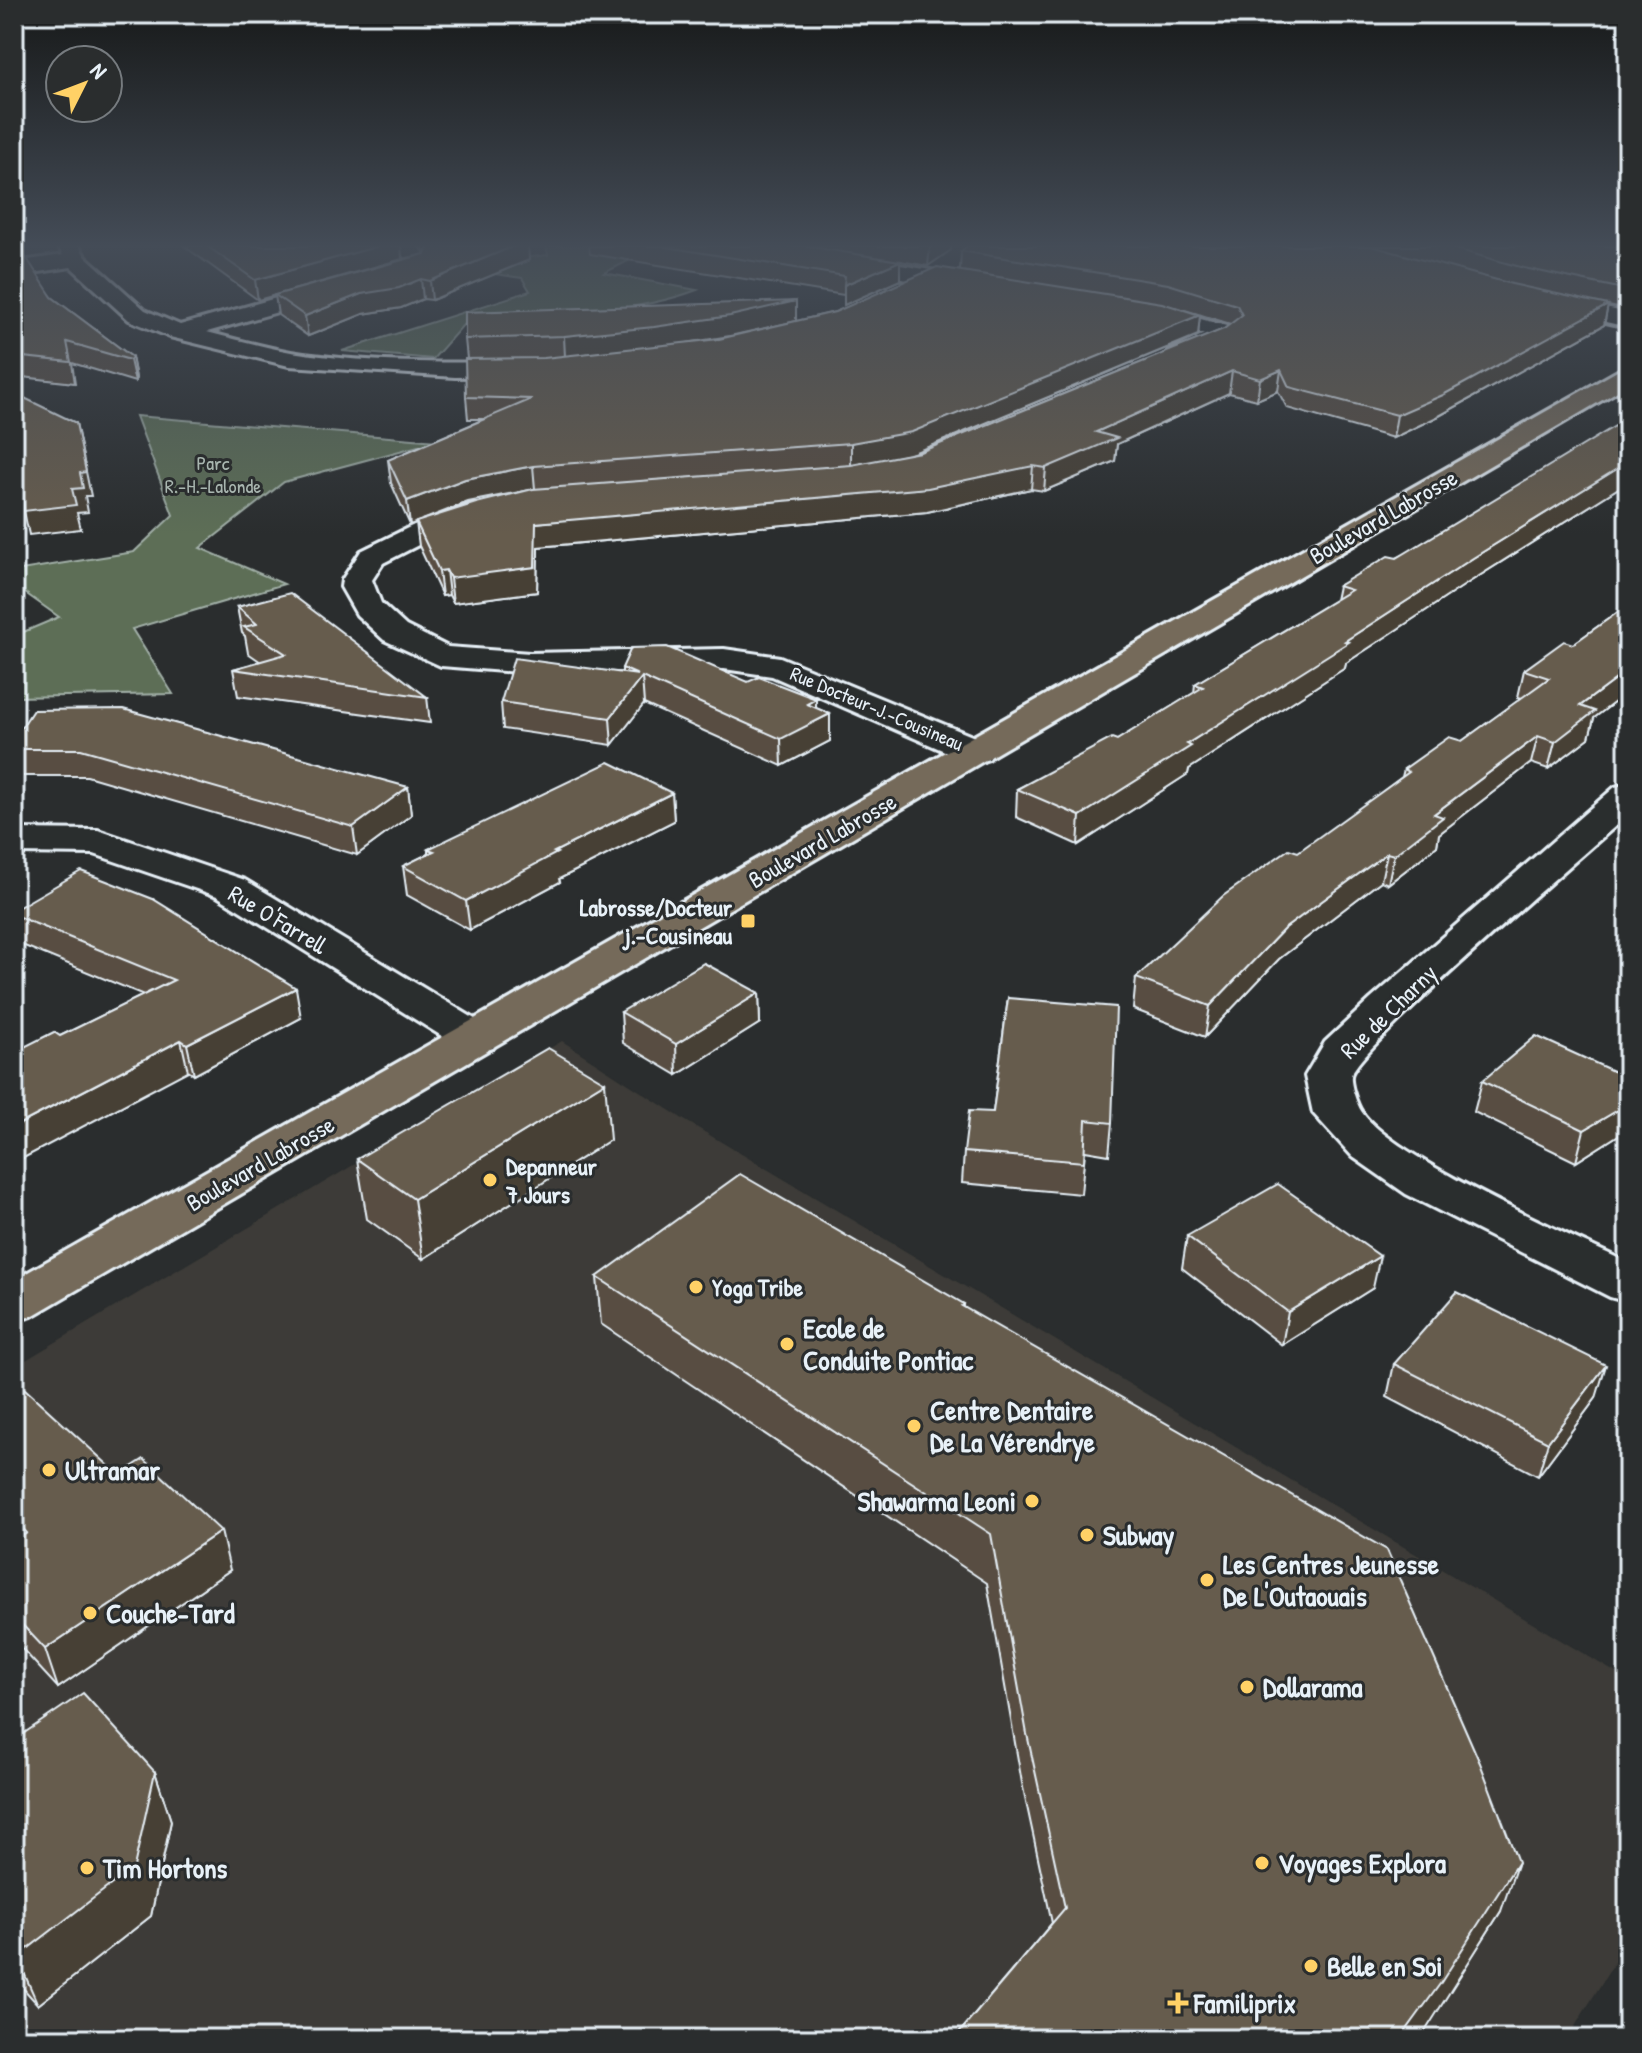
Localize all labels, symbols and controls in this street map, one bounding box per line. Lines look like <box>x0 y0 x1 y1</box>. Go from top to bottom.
north arrow <box>44 44 124 124</box>
text: N <box>84 56 114 85</box>
park label: Parc R.-H.-Lalonde <box>165 449 261 499</box>
street label: Boulevard Labrosse <box>1303 461 1463 571</box>
street label: Rue Docteur-J.-Cousineau <box>786 659 968 757</box>
street label: Boulevard Labrosse <box>742 785 902 895</box>
street label: Rue O'Farrell <box>223 877 334 961</box>
place label: Labrosse/Docteur j.-Cousineau <box>580 891 733 951</box>
marker: Labrosse/Docteur j.-Cousineau <box>739 912 757 930</box>
street label: Rue de Charny <box>1333 957 1443 1065</box>
street label: Boulevard Labrosse <box>180 1108 340 1218</box>
place label: Depanneur 7 Jours <box>505 1150 597 1210</box>
marker: Depanneur 7 Jours <box>481 1171 499 1189</box>
place label: Yoga Tribe <box>712 1271 804 1304</box>
marker: Yoga Tribe <box>687 1278 705 1296</box>
place label: Ecole de Conduite Pontiac <box>803 1309 974 1379</box>
marker: Ecole de Conduite Pontiac <box>778 1335 796 1353</box>
place label: Centre Dentaire De La Vérendrye <box>930 1391 1096 1462</box>
marker: Centre Dentaire De La Vérendrye <box>905 1417 923 1435</box>
place label: Ultramar <box>65 1451 160 1489</box>
marker: Ultramar <box>40 1461 58 1479</box>
place label: Shawarma Leoni <box>857 1482 1016 1520</box>
marker: Shawarma Leoni <box>1023 1492 1041 1510</box>
place label: Subway <box>1103 1516 1175 1555</box>
marker: Subway <box>1078 1526 1096 1544</box>
place label: Les Centres Jeunesse De L'Outaouais <box>1223 1545 1440 1615</box>
marker: Les Centres Jeunesse De L'Outaouais <box>1198 1571 1216 1589</box>
place label: Couche-Tard <box>106 1594 235 1632</box>
marker: Couche-Tard <box>81 1604 99 1622</box>
place label: Dollarama <box>1263 1668 1362 1706</box>
marker: Dollarama <box>1238 1678 1256 1696</box>
place label: Voyages Explora <box>1278 1844 1446 1883</box>
place label: Tim Hortons <box>102 1849 228 1887</box>
marker: Voyages Explora <box>1253 1854 1271 1872</box>
marker: Tim Hortons <box>78 1859 96 1877</box>
place label: Belle en Soi <box>1327 1947 1443 1985</box>
marker: Belle en Soi <box>1302 1957 1320 1975</box>
place label: Familiprix <box>1193 1984 1296 2023</box>
marker: Familiprix <box>1169 1994 1187 2012</box>

